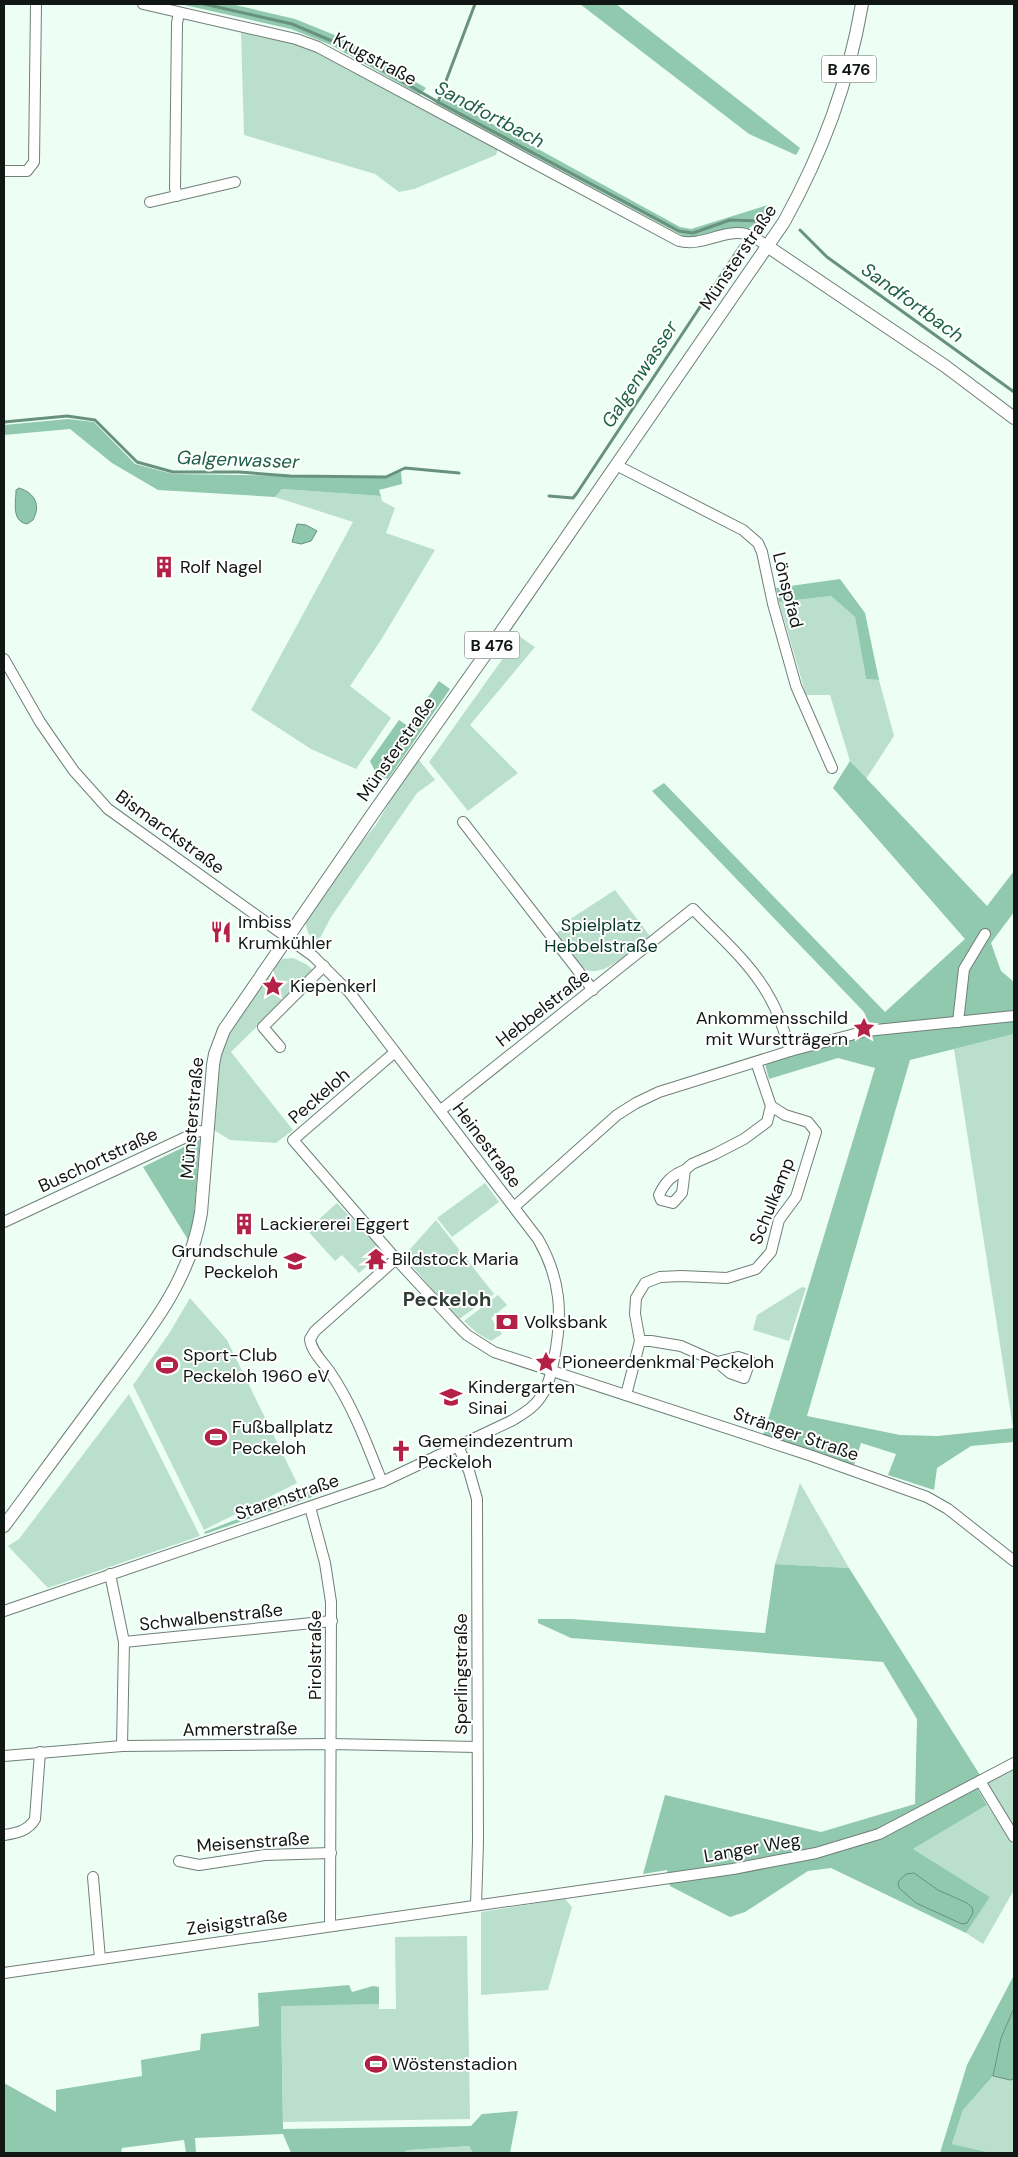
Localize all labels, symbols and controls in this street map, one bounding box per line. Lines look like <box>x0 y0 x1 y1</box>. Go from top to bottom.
street label: Krugstraße <box>329 27 421 91</box>
road number: B 476 <box>822 56 876 82</box>
water label: Sandfortbach <box>431 75 549 154</box>
street label: Münsterstraße <box>694 200 782 314</box>
water label: Sandfortbach <box>857 257 969 348</box>
water label: Galgenwasser <box>596 315 684 432</box>
water label: Galgenwasser <box>176 445 301 474</box>
street label: Lönspfad <box>767 550 809 630</box>
building icon: Rolf Nagel <box>151 554 177 580</box>
place label: Rolf Nagel <box>180 555 262 579</box>
road number: B 476 <box>464 632 520 658</box>
street label: Münsterstraße <box>351 692 441 806</box>
street label: Bismarckstraße <box>111 784 229 880</box>
place label: Imbiss Krumkühler <box>238 910 332 955</box>
park label: Spielplatz Hebbelstraße <box>544 913 658 958</box>
restaurant icon: Imbiss Krumkühler <box>208 919 234 945</box>
street label: Hebbelstraße <box>491 964 595 1052</box>
place icon: Kiepenkerl <box>260 973 286 999</box>
place label: Kiepenkerl <box>290 974 376 998</box>
place label: Ankommensschild mit Wurstträgern <box>696 1006 848 1051</box>
place icon: Ankommensschild mit Wurstträgern <box>851 1015 877 1041</box>
street label: Münsterstraße <box>175 1056 209 1180</box>
street label: Peckeloh <box>283 1063 355 1129</box>
street label: Heinestraße <box>447 1097 527 1193</box>
street label: Buschortstraße <box>34 1122 162 1198</box>
street label: Schulkamp <box>744 1154 800 1248</box>
building icon: Lackiererei Eggert <box>231 1211 257 1237</box>
place label: Lackiererei Eggert <box>260 1212 409 1236</box>
place label: Grundschule Peckeloh <box>172 1239 278 1284</box>
temple icon: Bildstock Maria <box>363 1246 389 1272</box>
place label: Bildstock Maria <box>392 1247 518 1271</box>
school or university icon: Grundschule Peckeloh <box>282 1248 308 1274</box>
district label: Peckeloh <box>403 1286 491 1312</box>
bank icon: Volksbank <box>494 1309 520 1335</box>
place label: Volksbank <box>524 1310 608 1334</box>
place label: Sport-Club Peckeloh 1960 eV <box>183 1343 330 1388</box>
place icon: Pioneerdenkmal Peckeloh <box>533 1349 559 1375</box>
place label: Pioneerdenkmal Peckeloh <box>562 1350 774 1374</box>
sports icon: Sport-Club Peckeloh 1960 eV <box>154 1352 180 1378</box>
place label: Kindergarten Sinai <box>468 1375 575 1420</box>
school or university icon: Kindergarten Sinai <box>438 1384 464 1410</box>
street label: Stränger Straße <box>730 1401 862 1467</box>
place label: Fußballplatz Peckeloh <box>232 1415 333 1460</box>
sports icon: Fußballplatz Peckeloh <box>203 1424 229 1450</box>
place label: Gemeindezentrum Peckeloh <box>418 1429 573 1474</box>
church icon: Gemeindezentrum Peckeloh <box>388 1438 414 1464</box>
street label: Starenstraße <box>232 1468 342 1526</box>
street label: Schwalbenstraße <box>138 1598 284 1636</box>
street label: Pirolstraße <box>303 1610 327 1700</box>
street label: Sperlingstraße <box>449 1613 473 1735</box>
street label: Ammerstraße <box>182 1716 298 1742</box>
street label: Meisenstraße <box>196 1826 310 1858</box>
street label: Langer Weg <box>702 1828 802 1868</box>
street label: Zeisigstraße <box>185 1903 289 1941</box>
sports icon: Wöstenstadion <box>363 2051 389 2077</box>
place label: Wöstenstadion <box>392 2052 517 2076</box>

